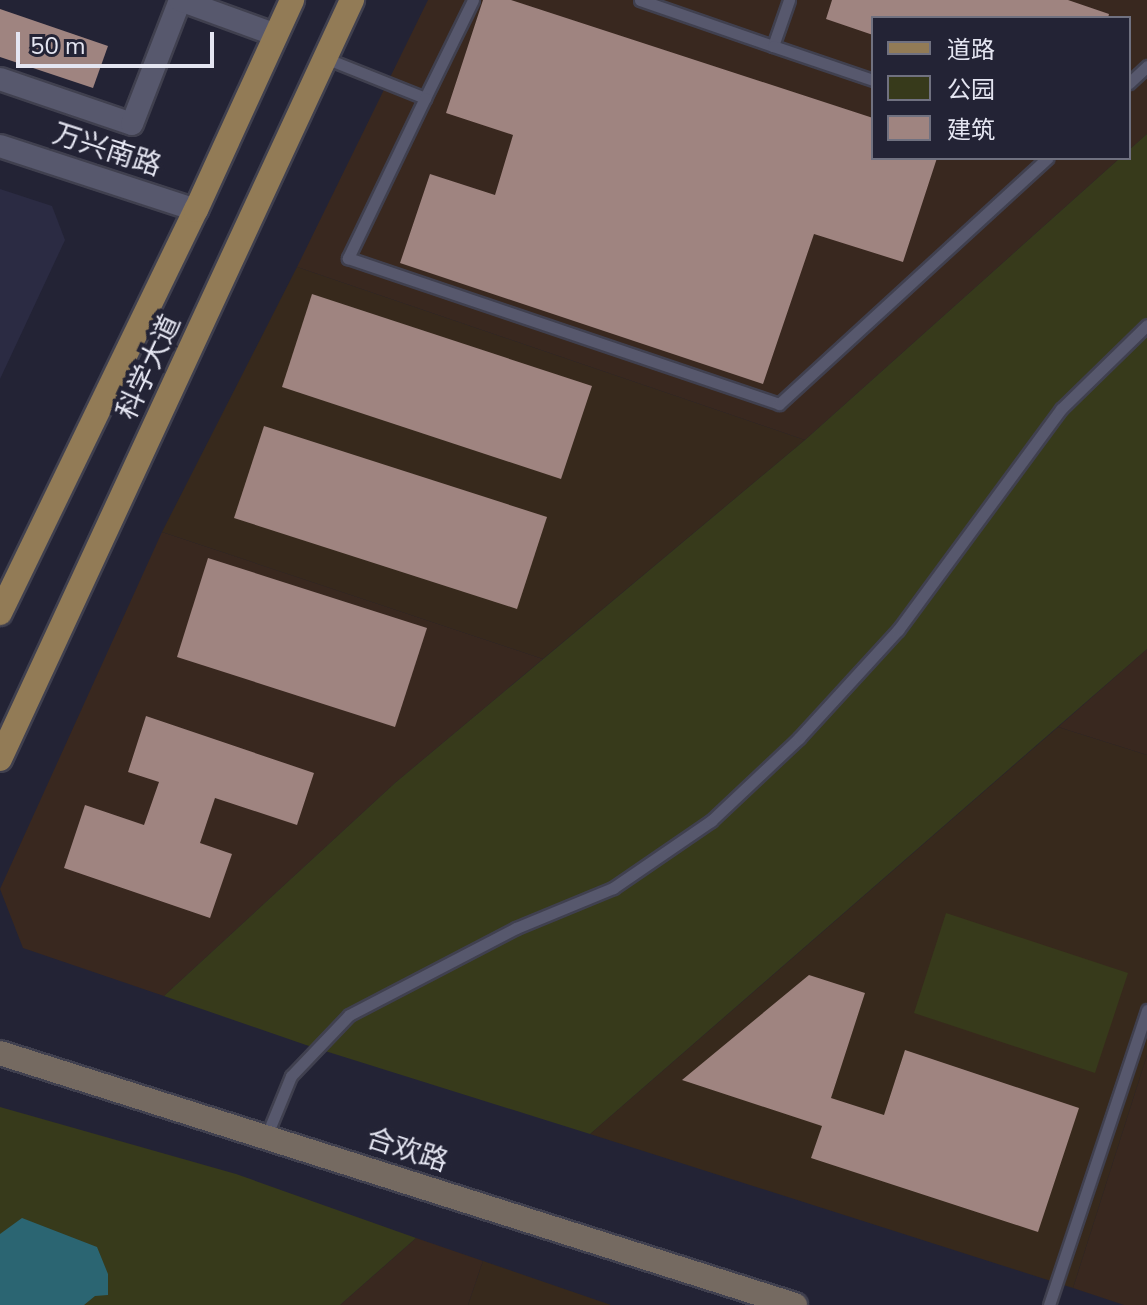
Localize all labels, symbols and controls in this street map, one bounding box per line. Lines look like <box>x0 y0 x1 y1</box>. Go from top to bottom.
scale bar <box>20 16 218 66</box>
legend <box>871 16 1131 160</box>
text: 50 m <box>30 30 86 62</box>
text: 道路 <box>947 34 995 66</box>
text: 公园 <box>947 74 995 106</box>
text: 建筑 <box>947 114 995 146</box>
street label: 万兴南路 <box>49 117 165 183</box>
street label: 科学大道 <box>110 309 188 425</box>
street label: 合欢路 <box>362 1121 452 1179</box>

